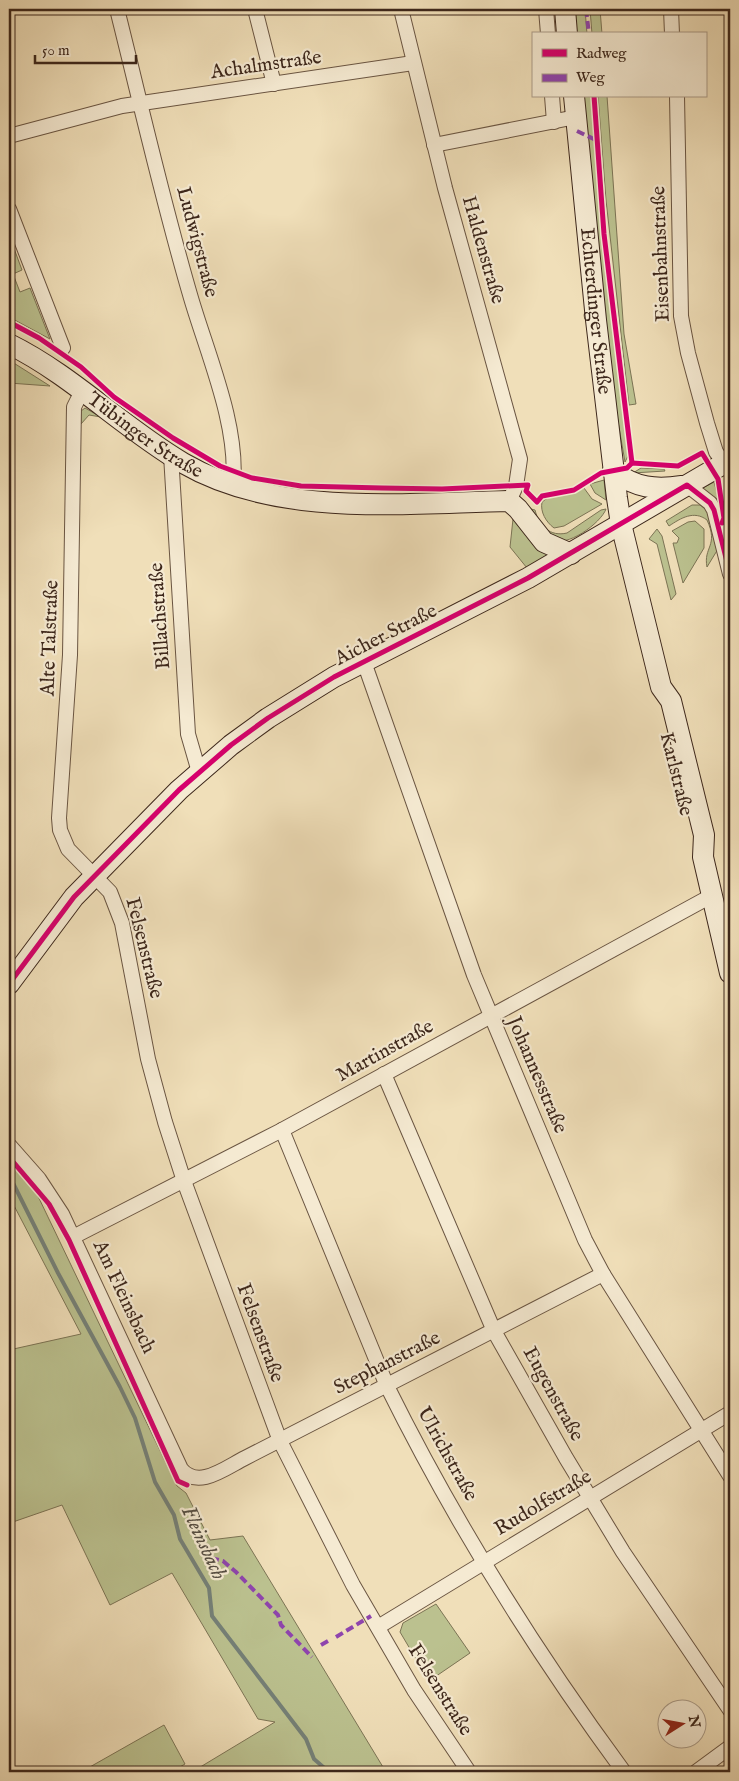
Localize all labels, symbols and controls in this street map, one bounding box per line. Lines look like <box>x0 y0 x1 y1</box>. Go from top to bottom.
scale bar <box>35 32 136 64</box>
legend <box>532 32 706 98</box>
text: 50 m <box>42 41 70 60</box>
text: Radweg <box>576 44 627 63</box>
street label: Achalmstraße <box>208 45 323 85</box>
text: Weg <box>576 68 605 87</box>
street label: Ludwigstraße <box>170 184 224 300</box>
street label: Eisenbahnstraße <box>646 186 676 322</box>
street label: Haldenstraße <box>456 193 510 307</box>
street label: Echterdinger Straße <box>574 226 617 396</box>
street label: Tübinger Straße <box>82 386 207 484</box>
street label: Billachstraße <box>144 562 176 670</box>
street label: Alte Talstraße <box>35 580 65 697</box>
street label: Aicher Straße <box>330 599 441 672</box>
street label: Karlstraße <box>654 730 698 818</box>
street label: Felsenstraße <box>119 895 169 1001</box>
street label: Johannesstraße <box>500 1011 573 1137</box>
street label: Martinstraße <box>332 1014 438 1088</box>
street label: Am Fleinsbach <box>86 1235 161 1358</box>
street label: Felsenstraße <box>231 1280 289 1386</box>
street label: Stephanstraße <box>329 1325 445 1401</box>
street label: Eugenstraße <box>517 1342 589 1446</box>
street label: Ulrichstraße <box>411 1403 483 1505</box>
street label: Rudolfstraße <box>490 1464 596 1542</box>
water label: Fleinsbach <box>174 1502 232 1584</box>
street label: Felsenstraße <box>402 1640 478 1740</box>
north arrow <box>656 1698 706 1748</box>
text: N <box>684 1713 704 1729</box>

